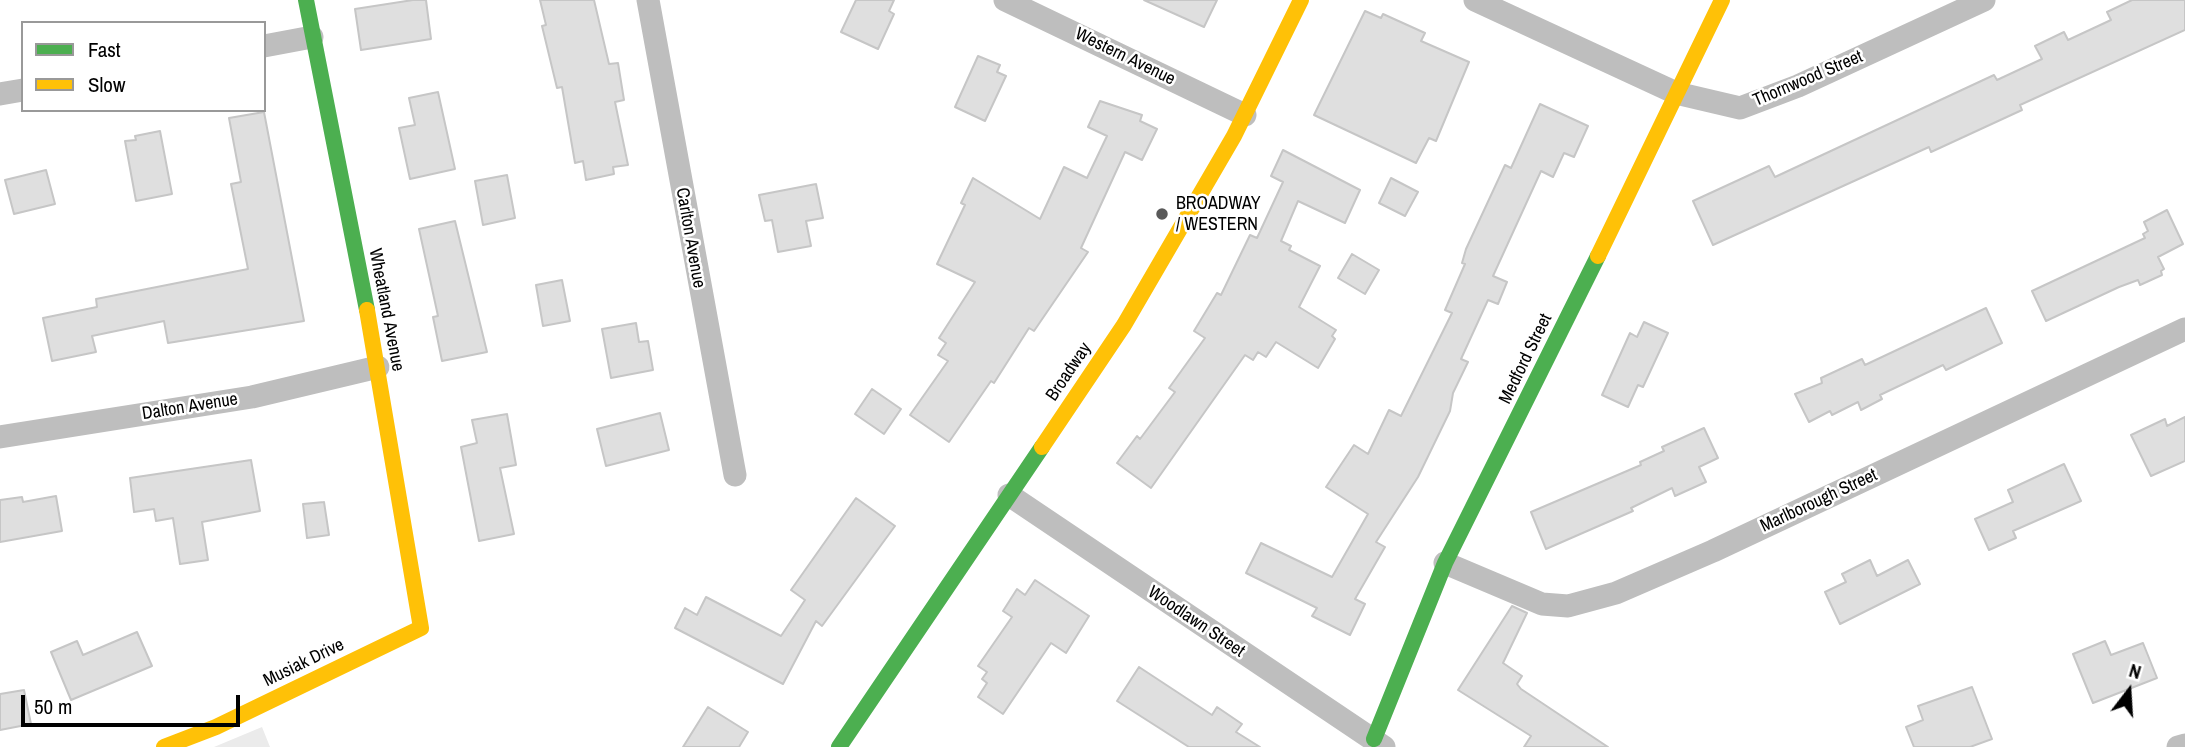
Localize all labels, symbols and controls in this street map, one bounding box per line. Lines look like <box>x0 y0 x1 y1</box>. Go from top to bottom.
legend <box>21 21 266 112</box>
street label: Western Avenue <box>1071 23 1179 91</box>
text: Fast <box>88 35 121 64</box>
street label: Thornwood Street <box>1750 46 1866 112</box>
text: Slow <box>88 70 125 99</box>
street label: Carlton Avenue <box>671 186 709 290</box>
place label: BROADWAY / WESTERN <box>1176 193 1260 235</box>
marker: BROADWAY / WESTERN <box>1154 206 1170 222</box>
street label: Wheatland Avenue <box>364 247 408 373</box>
street label: Medford Street <box>1495 310 1557 408</box>
street label: Broadway <box>1042 339 1096 405</box>
street label: Dalton Avenue <box>141 389 239 425</box>
street label: Marlborough Street <box>1757 465 1881 537</box>
street label: Woodlawn Street <box>1143 582 1249 662</box>
street label: Musiak Drive <box>260 634 348 692</box>
north arrow <box>2094 656 2164 726</box>
text: N <box>2126 657 2144 685</box>
scale bar <box>24 680 243 724</box>
text: 50 m <box>34 692 72 721</box>

